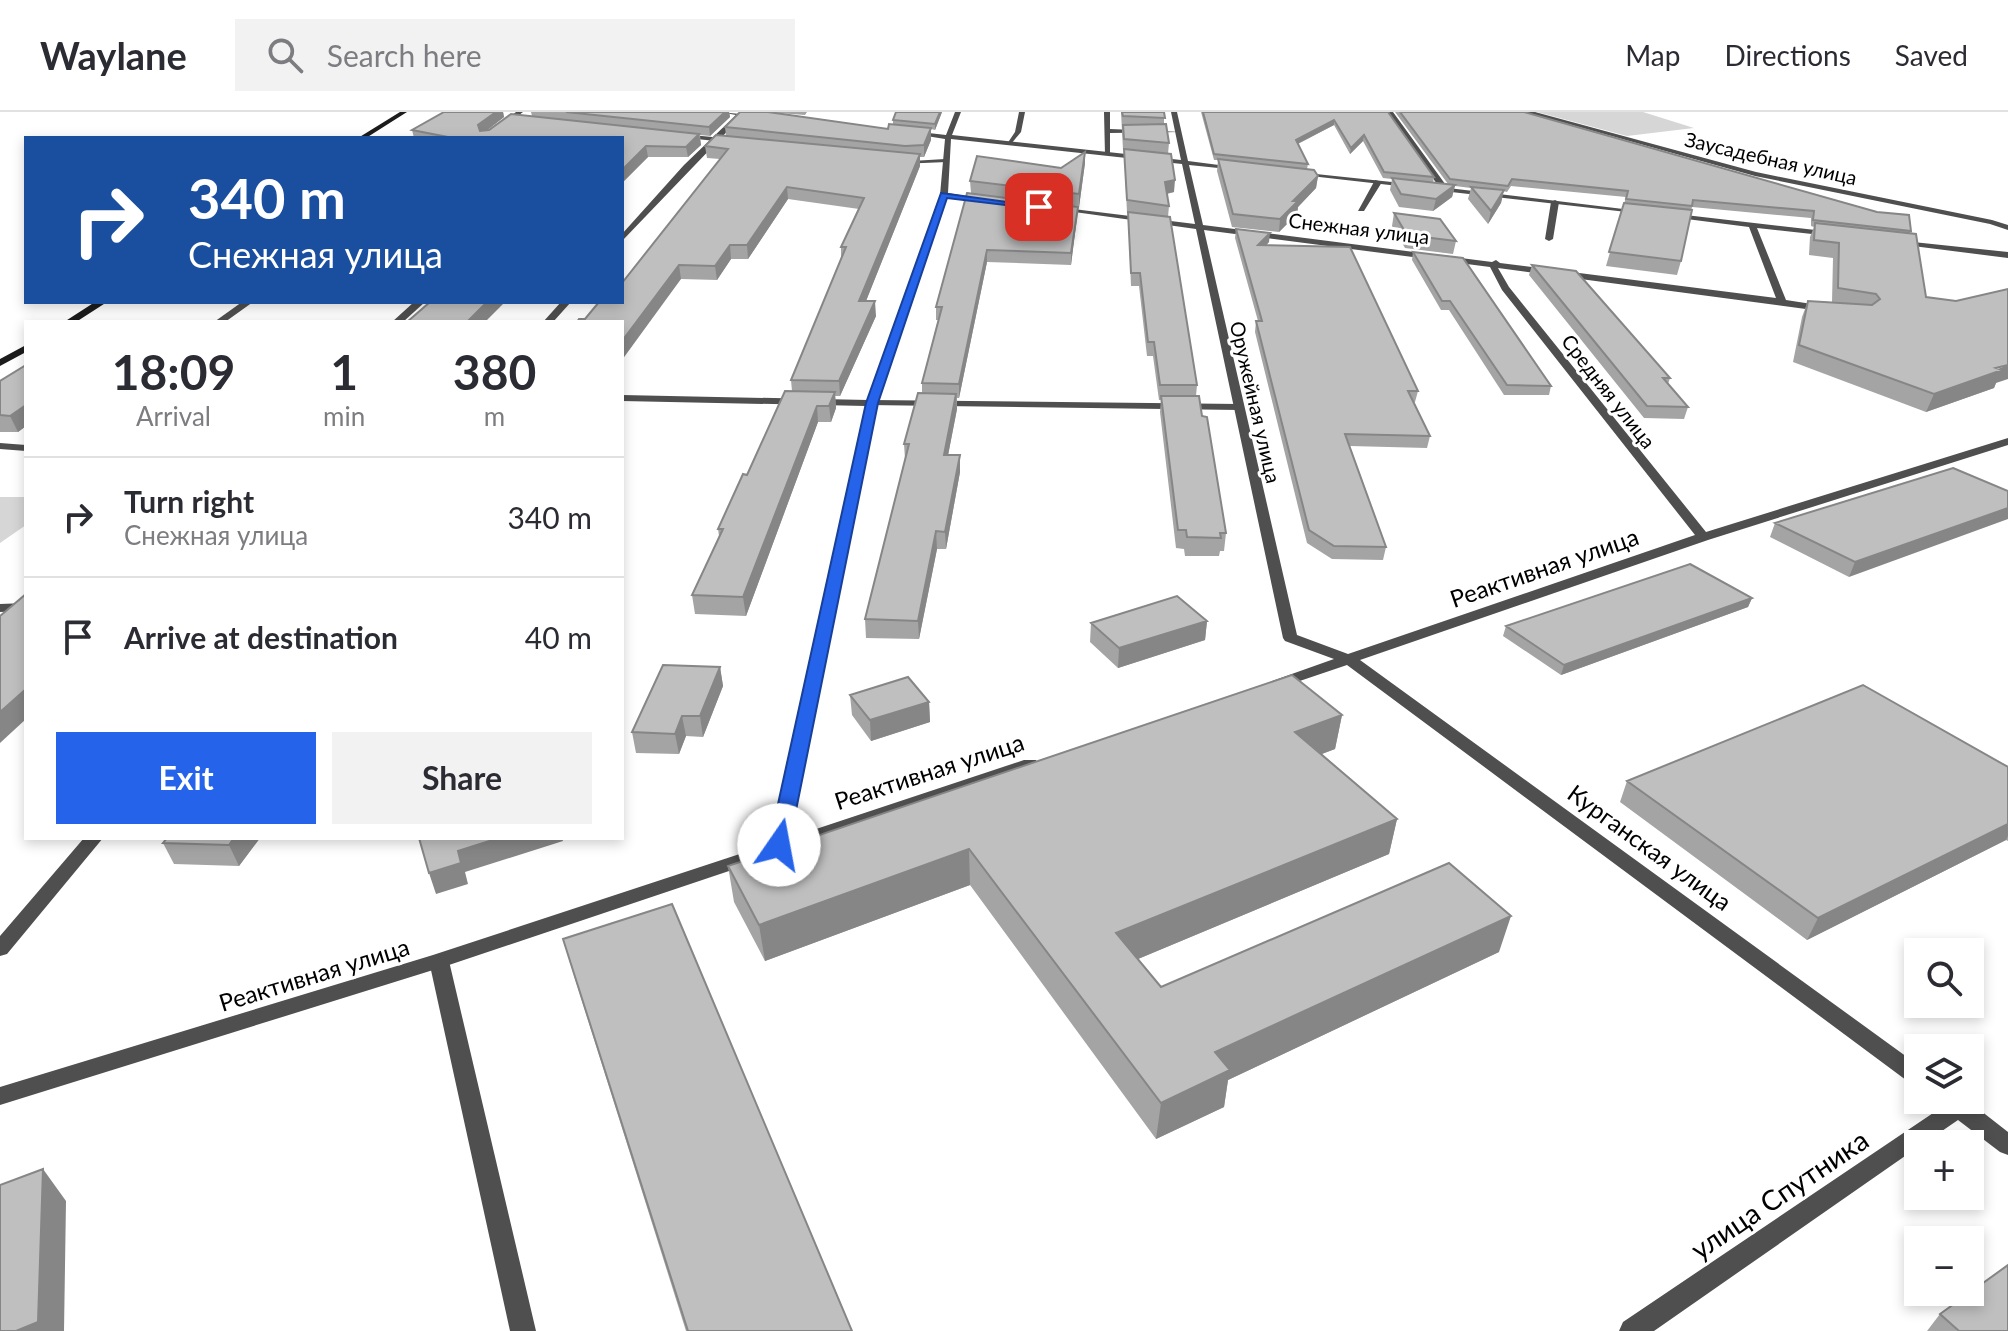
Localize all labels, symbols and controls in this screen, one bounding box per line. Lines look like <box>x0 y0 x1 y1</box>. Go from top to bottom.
search box <box>235 19 795 91</box>
text: Waylane <box>40 32 187 78</box>
icon: search <box>263 33 307 77</box>
text: Search here <box>327 37 482 73</box>
text: Map <box>1625 38 1680 72</box>
text: Directions <box>1724 38 1851 72</box>
text: Saved <box>1895 38 1968 72</box>
street label: Заусадебная улица <box>1683 127 1859 189</box>
text: 340 m <box>188 164 346 231</box>
icon: right <box>56 168 160 272</box>
pin <box>1005 173 1073 241</box>
icon: arrive <box>1017 185 1061 229</box>
street label: Снежная улица <box>1287 207 1431 249</box>
text: Снежная улица <box>188 232 443 276</box>
street label: Оружейная улица <box>1226 319 1286 485</box>
street label: Средняя улица <box>1557 329 1661 453</box>
text: 18:09 <box>112 343 235 400</box>
text: 1 <box>330 343 358 400</box>
text: 380 <box>453 343 536 400</box>
text: Arrival <box>136 400 211 432</box>
text: min <box>323 400 365 432</box>
text: m <box>484 400 505 432</box>
text: Turn right <box>124 483 254 519</box>
icon: right <box>56 495 100 539</box>
text: 340 m <box>507 499 592 535</box>
text: Снежная улица <box>124 519 308 551</box>
street label: Реактивная улица <box>1446 521 1642 613</box>
icon: arrive <box>56 615 100 659</box>
text: Arrive at destination <box>124 619 398 655</box>
text: 40 m <box>525 619 592 655</box>
street label: Реактивная улица <box>831 727 1027 815</box>
button: Exit <box>56 732 316 824</box>
button: Share <box>332 732 592 824</box>
street label: Курганская улица <box>1563 778 1737 916</box>
position arrow <box>737 803 821 887</box>
street label: Реактивная улица <box>215 931 413 1017</box>
map controls <box>1904 938 1984 1306</box>
button: search <box>1904 938 1984 1018</box>
button: layers <box>1904 1034 1984 1114</box>
street label: улица Спутника <box>1684 1122 1874 1266</box>
button: + <box>1904 1130 1984 1210</box>
button: − <box>1904 1226 1984 1306</box>

